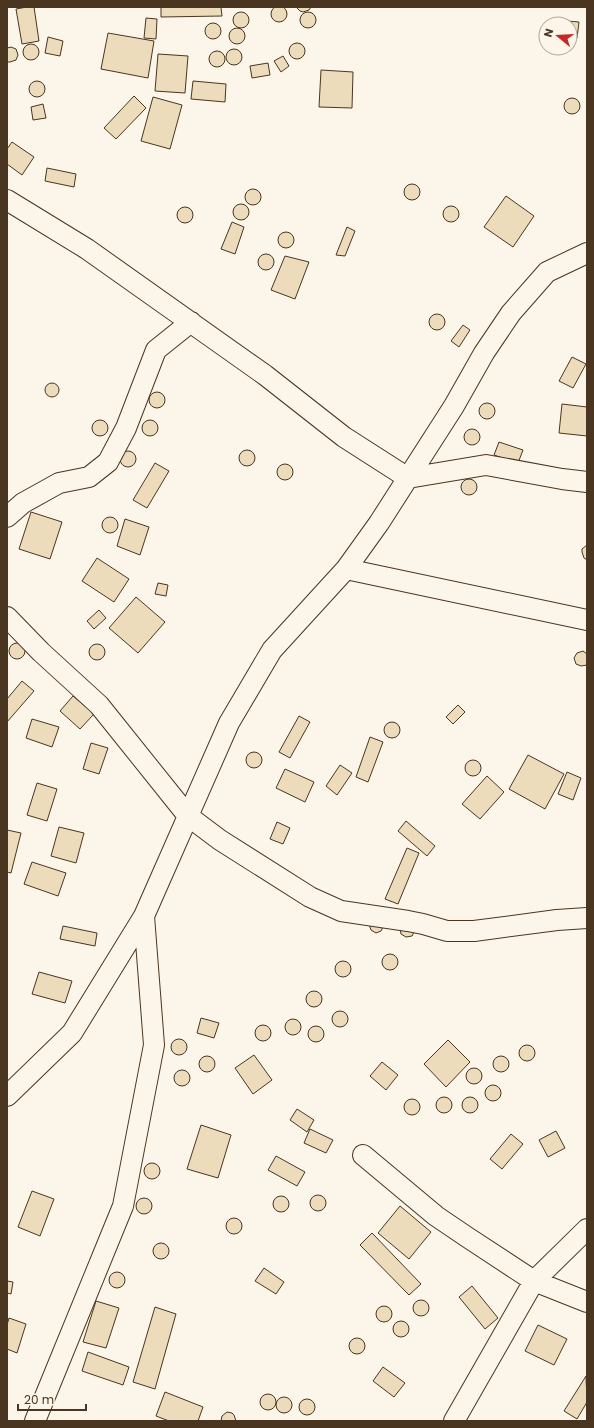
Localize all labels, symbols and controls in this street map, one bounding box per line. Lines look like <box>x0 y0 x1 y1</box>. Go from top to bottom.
north arrow <box>538 16 578 56</box>
text: N <box>540 26 557 39</box>
scale bar <box>18 1386 86 1412</box>
text: 20 m <box>24 1391 54 1408</box>

